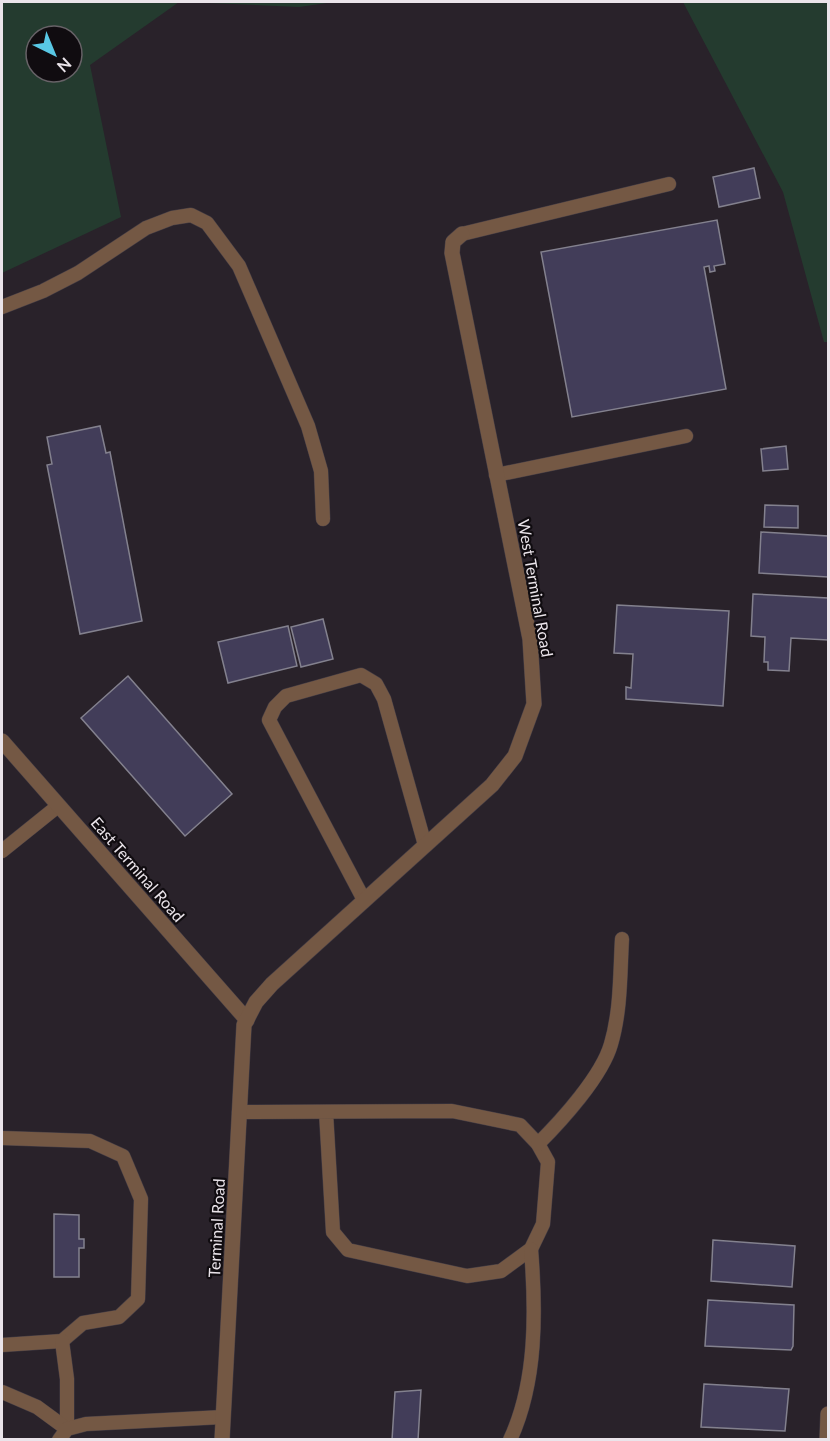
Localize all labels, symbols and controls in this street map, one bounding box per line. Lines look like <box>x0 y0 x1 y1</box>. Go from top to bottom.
north arrow <box>24 24 84 84</box>
text: N <box>54 54 76 76</box>
street label: West Terminal Road <box>515 518 557 658</box>
street label: East Terminal Road <box>87 813 189 925</box>
street label: Terminal Road <box>204 1178 228 1278</box>

